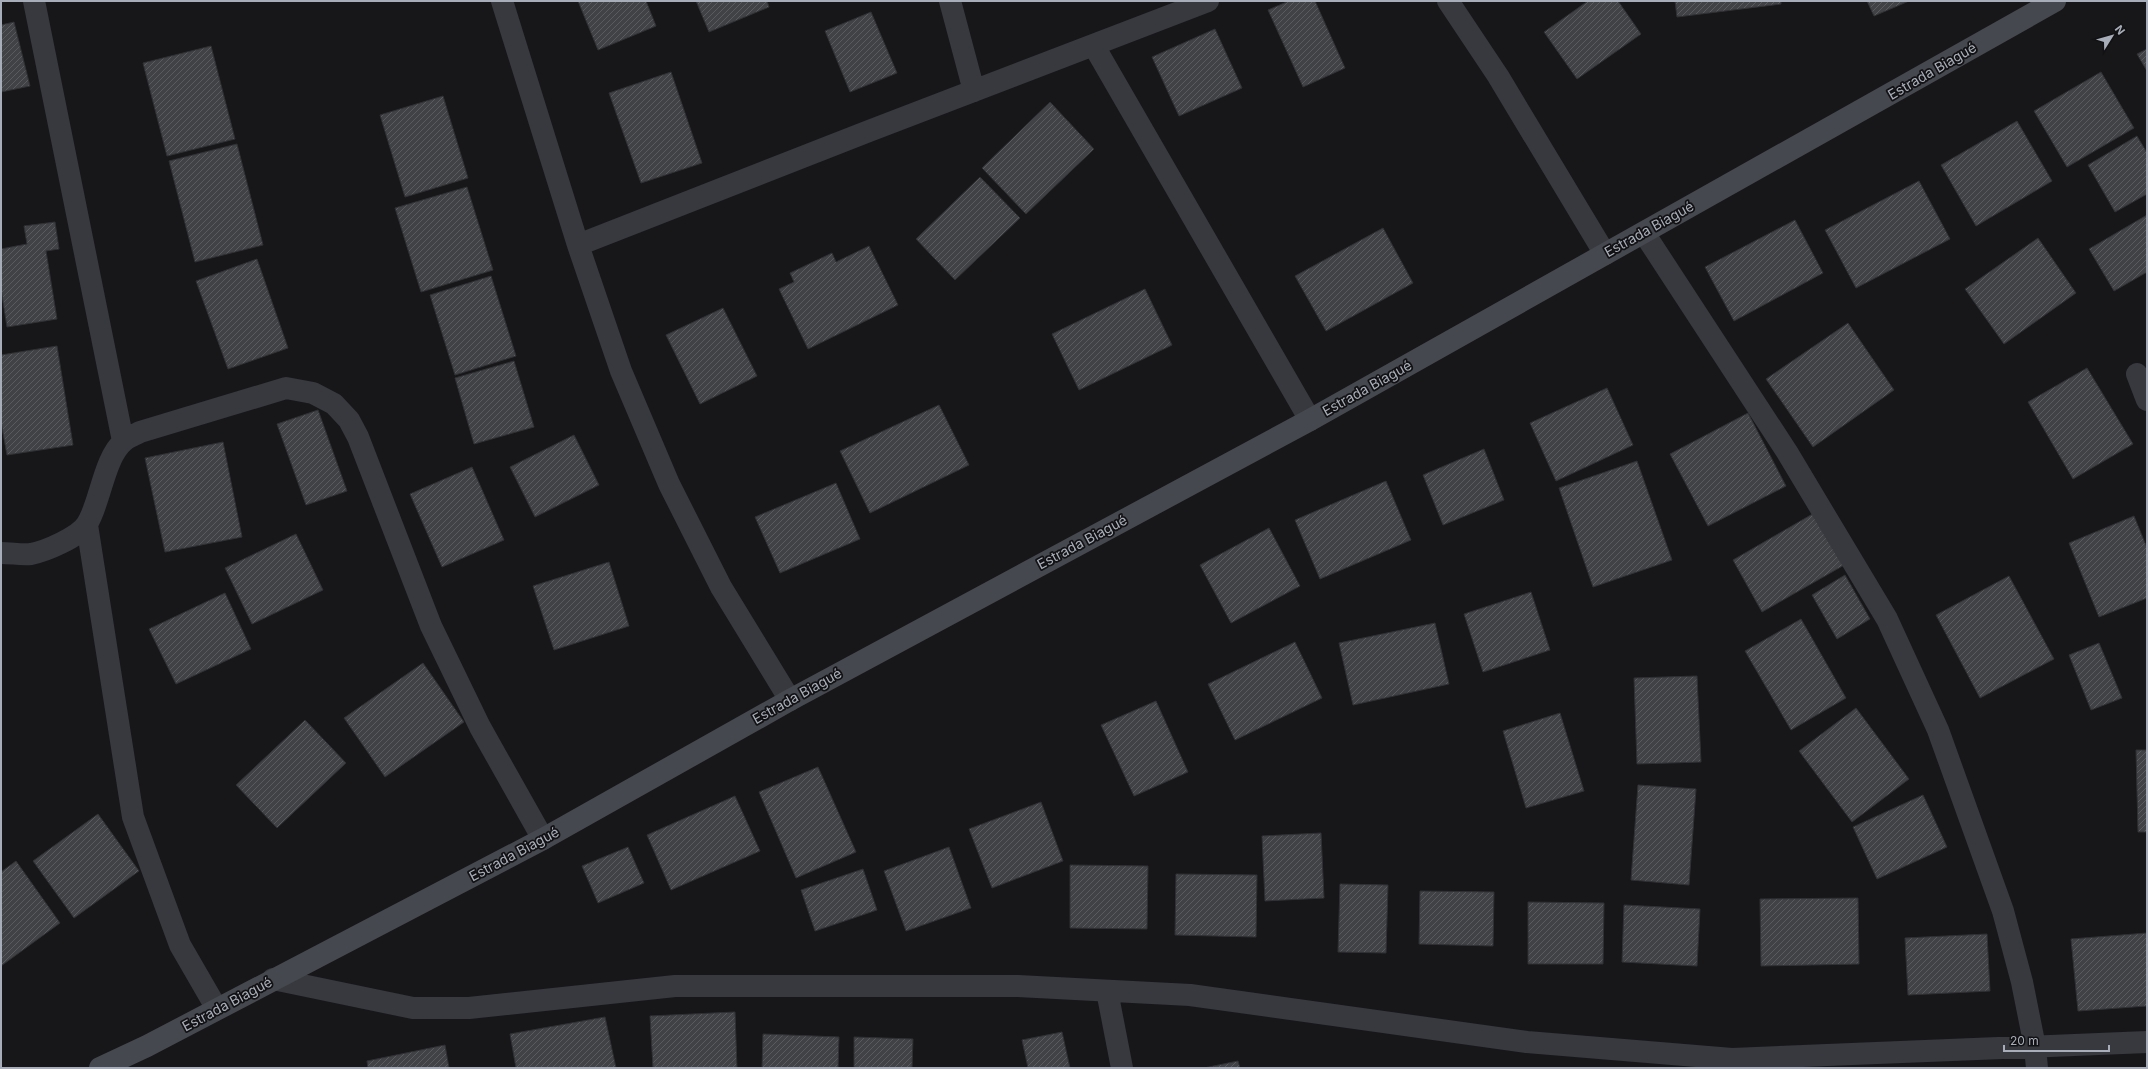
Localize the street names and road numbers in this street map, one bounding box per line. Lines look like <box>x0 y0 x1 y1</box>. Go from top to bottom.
street label: Estrada Biagué <box>1884 38 1979 103</box>
street label: Estrada Biagué <box>1601 197 1696 260</box>
street label: Estrada Biagué <box>1319 356 1414 419</box>
street label: Estrada Biagué <box>1034 511 1130 572</box>
street label: Estrada Biagué <box>749 664 844 727</box>
street label: Estrada Biagué <box>466 823 562 884</box>
street label: Estrada Biagué <box>179 973 275 1034</box>

